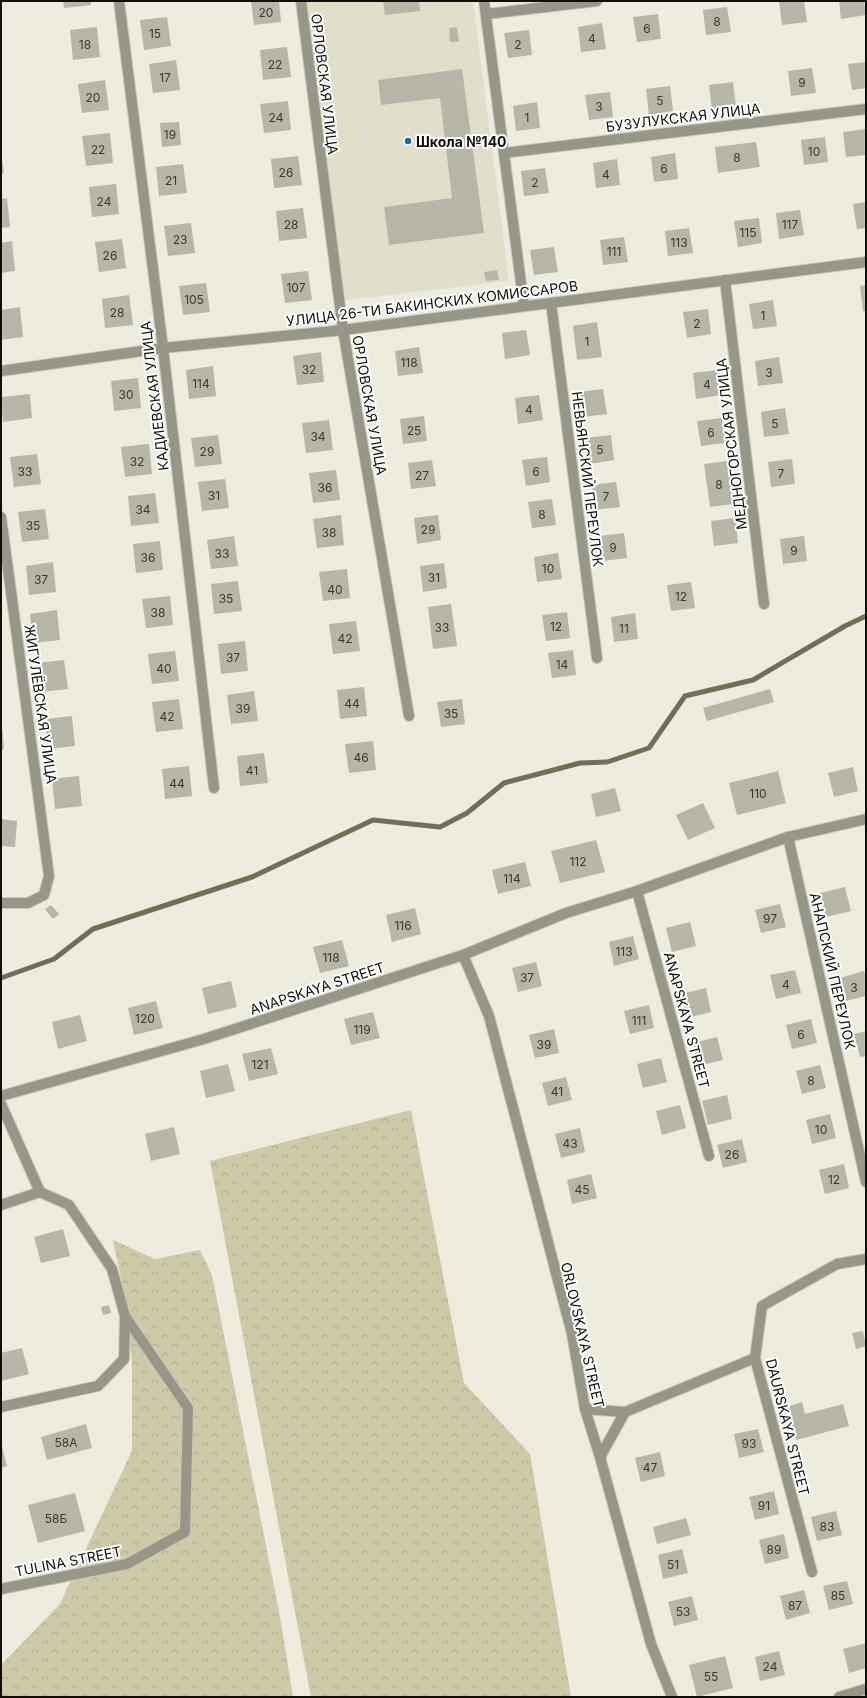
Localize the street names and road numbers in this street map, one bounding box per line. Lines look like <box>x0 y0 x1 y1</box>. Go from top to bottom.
street label: ОРЛОВСКАЯ УЛИЦА <box>308 13 342 156</box>
street label: БУЗУЛУКСКАЯ УЛИЦА <box>605 99 761 135</box>
street label: УЛИЦА 26-ТИ БАКИНСКИХ КОМИССАРОВ <box>285 277 579 329</box>
street label: КАДИЕВСКАЯ УЛИЦА <box>136 320 172 472</box>
street label: ОРЛОВСКАЯ УЛИЦА <box>349 334 391 477</box>
street label: МЕДНОГОРСКАЯ УЛИЦА <box>712 357 750 531</box>
street label: НЕВЬЯНСКИЙ ПЕРЕУЛОК <box>569 390 608 568</box>
street label: ЖИГУЛЁВСКАЯ УЛИЦА <box>21 623 61 785</box>
street label: АНАПСКИЙ ПЕРЕУЛОК <box>807 891 860 1052</box>
street label: ANAPSKAYA STREET <box>661 950 713 1090</box>
street label: ANAPSKAYA STREET <box>247 958 387 1018</box>
street label: ORLOVSKAYA STREET <box>558 1260 608 1410</box>
street label: DAURSKAYA STREET <box>763 1357 813 1497</box>
street label: TULINA STREET <box>13 1542 123 1580</box>

